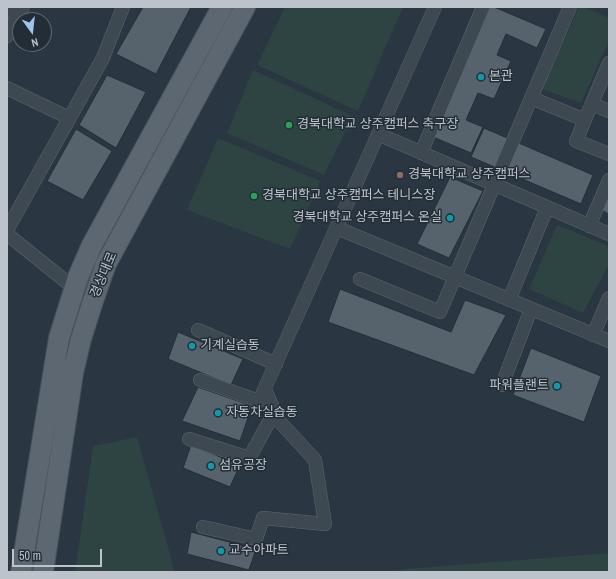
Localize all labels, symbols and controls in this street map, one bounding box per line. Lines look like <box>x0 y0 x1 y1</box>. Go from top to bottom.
north arrow <box>12 12 52 52</box>
text: N <box>30 35 40 50</box>
place label: 본관 <box>489 69 513 85</box>
marker: 본관 <box>476 72 486 82</box>
place label: 경북대학교 상주캠퍼스 축구장 <box>297 117 458 133</box>
marker: 경북대학교 상주캠퍼스 축구장 <box>284 120 294 130</box>
place label: 경북대학교 상주캠퍼스 <box>408 167 531 183</box>
marker: 경북대학교 상주캠퍼스 <box>395 170 405 180</box>
place label: 경북대학교 상주캠퍼스 테니스장 <box>262 188 435 204</box>
marker: 경북대학교 상주캠퍼스 테니스장 <box>249 191 259 201</box>
place label: 경북대학교 상주캠퍼스 온실 <box>293 210 442 226</box>
marker: 경북대학교 상주캠퍼스 온실 <box>445 213 455 223</box>
street label: 경상대로 <box>87 250 121 300</box>
place label: 기계실습동 <box>200 338 260 354</box>
marker: 기계실습동 <box>187 341 197 351</box>
place label: 파워플랜트 <box>489 378 549 394</box>
marker: 파워플랜트 <box>552 381 562 391</box>
place label: 자동차실습동 <box>226 405 298 421</box>
marker: 자동차실습동 <box>213 408 223 418</box>
place label: 섬유공장 <box>219 458 267 474</box>
marker: 섬유공장 <box>206 461 216 471</box>
scale bar <box>14 541 104 567</box>
place label: 교수아파트 <box>229 543 289 559</box>
marker: 교수아파트 <box>216 546 226 556</box>
text: 50 m <box>19 548 41 564</box>

